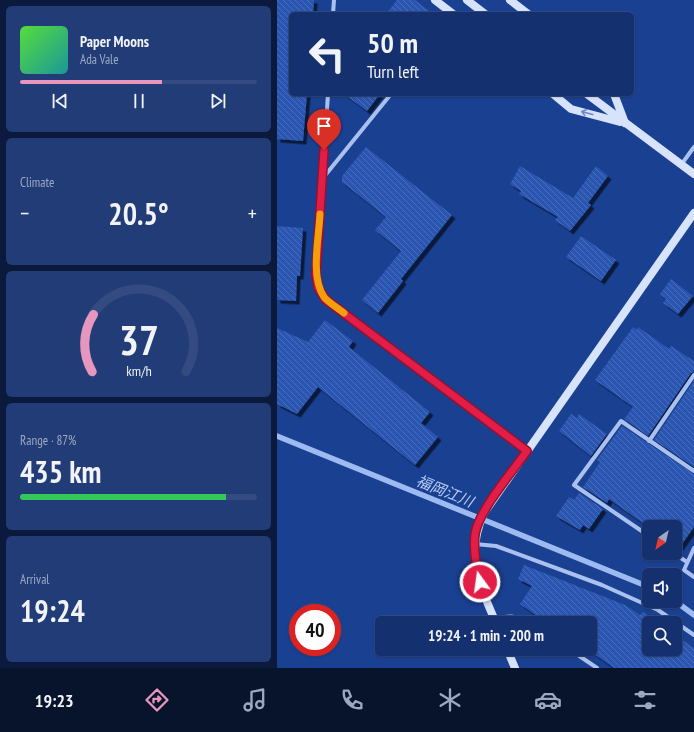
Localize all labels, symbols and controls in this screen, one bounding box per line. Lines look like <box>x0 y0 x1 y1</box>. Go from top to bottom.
text: 50 m <box>367 24 418 61</box>
icon: left <box>301 28 353 80</box>
text: Paper Moons <box>80 32 149 51</box>
text: Ada Vale <box>80 51 119 68</box>
text: Turn left <box>367 60 419 83</box>
icon: previous <box>49 90 71 112</box>
icon: pause <box>128 90 150 112</box>
icon: next <box>207 90 229 112</box>
pin <box>307 109 341 150</box>
one-way arrow <box>581 109 594 116</box>
icon: arrive <box>313 115 335 137</box>
text: Climate <box>20 174 54 191</box>
text: 20.5° <box>108 194 169 233</box>
text: − <box>20 199 29 227</box>
text: + <box>248 199 257 227</box>
text: 37 <box>119 313 158 366</box>
text: km/h <box>126 361 151 380</box>
text: Range · 87% <box>20 432 76 449</box>
text: 435 km <box>20 452 101 491</box>
water label: 福岡江川 <box>414 471 478 512</box>
north arrow <box>642 520 682 560</box>
map controls <box>642 520 682 656</box>
position arrow <box>459 561 501 603</box>
button: sound <box>642 568 682 608</box>
text: Arrival <box>20 571 49 588</box>
text: 19:24 <box>20 591 85 630</box>
speed limit sign: 40 <box>289 604 341 656</box>
button: search <box>642 616 682 656</box>
text: 19:24 · 1 min · 200 m <box>428 626 544 645</box>
icon: directions <box>143 686 171 714</box>
icon: music <box>241 686 269 714</box>
icon: phone <box>338 686 366 714</box>
icon: climate <box>436 686 464 714</box>
icon: car <box>534 686 562 714</box>
icon: filters <box>631 686 659 714</box>
text: 19:23 <box>35 689 74 712</box>

